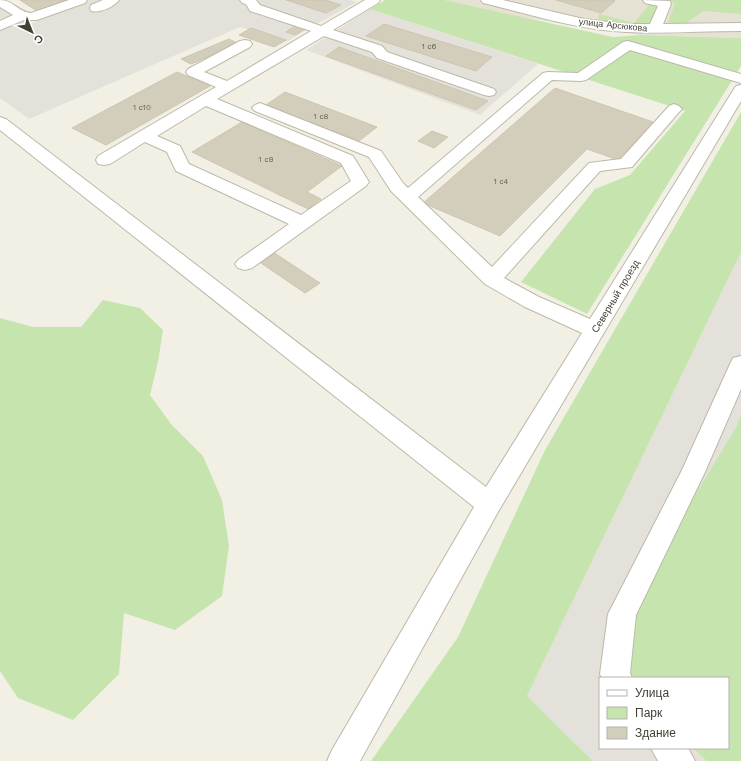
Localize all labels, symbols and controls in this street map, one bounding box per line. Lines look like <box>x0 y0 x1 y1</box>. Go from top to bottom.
north arrow <box>12 12 52 52</box>
street label: улица Арсюкова <box>578 16 648 34</box>
text: С <box>31 31 46 46</box>
house number: 1 с6 <box>422 42 436 51</box>
house number: 1 с10 <box>133 103 151 112</box>
house number: 1 с8 <box>314 112 328 121</box>
house number: 1 с9 <box>259 155 273 164</box>
house number: 1 с4 <box>494 177 508 186</box>
street label: Северный проезд <box>589 258 642 335</box>
legend <box>599 677 729 749</box>
text: Улица <box>635 686 669 700</box>
text: Парк <box>635 706 663 720</box>
text: Здание <box>635 726 676 740</box>

